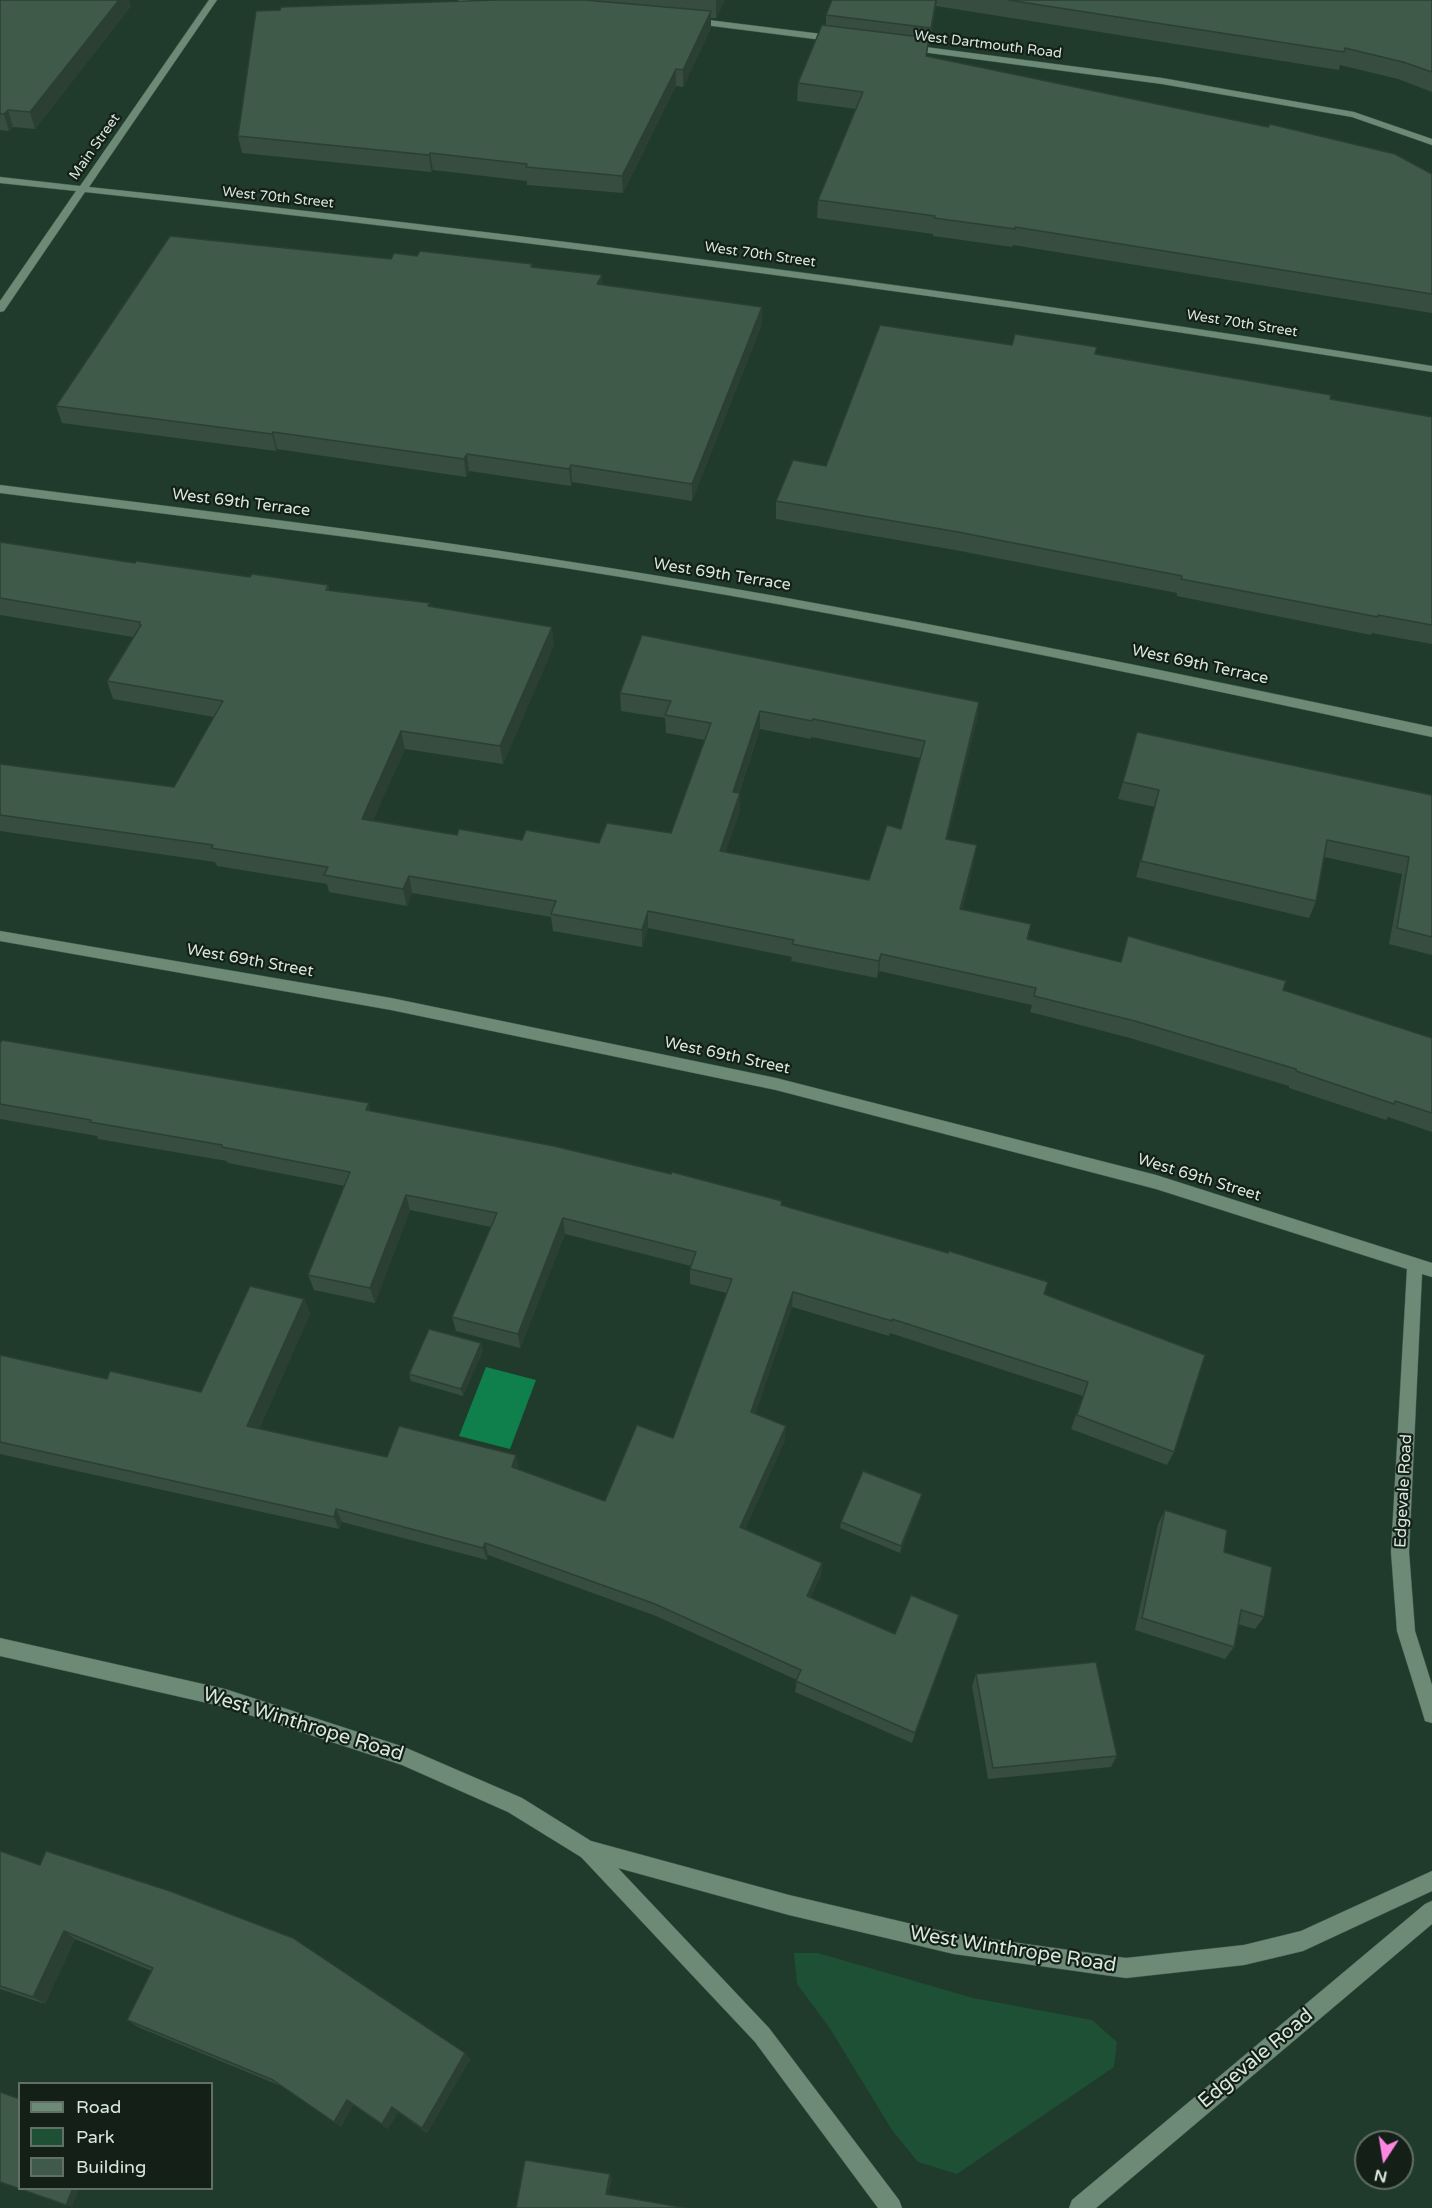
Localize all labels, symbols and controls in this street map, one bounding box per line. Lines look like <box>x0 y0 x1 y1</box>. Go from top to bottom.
street label: West Dartmouth Road <box>913 28 1063 62</box>
street label: Main Street <box>66 111 124 183</box>
street label: West 70th Street <box>221 184 335 212</box>
street label: West 70th Street <box>703 239 817 271</box>
street label: West 70th Street <box>1185 307 1299 341</box>
street label: West 69th Terrace <box>171 485 311 521</box>
street label: West 69th Terrace <box>652 555 792 595</box>
street label: West 69th Terrace <box>1130 641 1270 689</box>
street label: West 69th Street <box>185 940 315 982</box>
street label: West 69th Street <box>662 1033 792 1079</box>
street label: West 69th Street <box>1135 1150 1263 1206</box>
street label: Edgevale Road <box>1391 1434 1417 1548</box>
street label: West Winthrope Road <box>200 1683 406 1767</box>
street label: West Winthrope Road <box>908 1922 1118 1978</box>
street label: Edgevale Road <box>1194 2004 1318 2114</box>
legend <box>18 2082 213 2190</box>
text: Road <box>76 2096 121 2118</box>
text: Park <box>76 2126 114 2148</box>
north arrow <box>1354 2130 1414 2190</box>
text: Building <box>76 2156 146 2178</box>
text: N <box>1372 2165 1389 2187</box>

